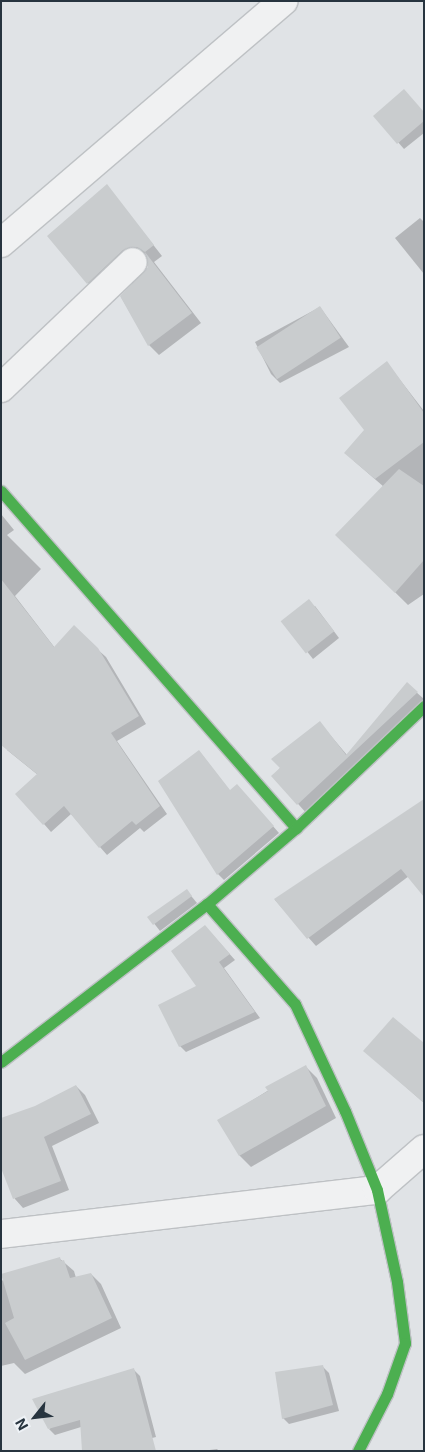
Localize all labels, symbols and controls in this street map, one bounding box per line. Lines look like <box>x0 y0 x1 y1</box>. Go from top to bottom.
north arrow <box>10 1392 60 1442</box>
text: N <box>11 1416 31 1433</box>

